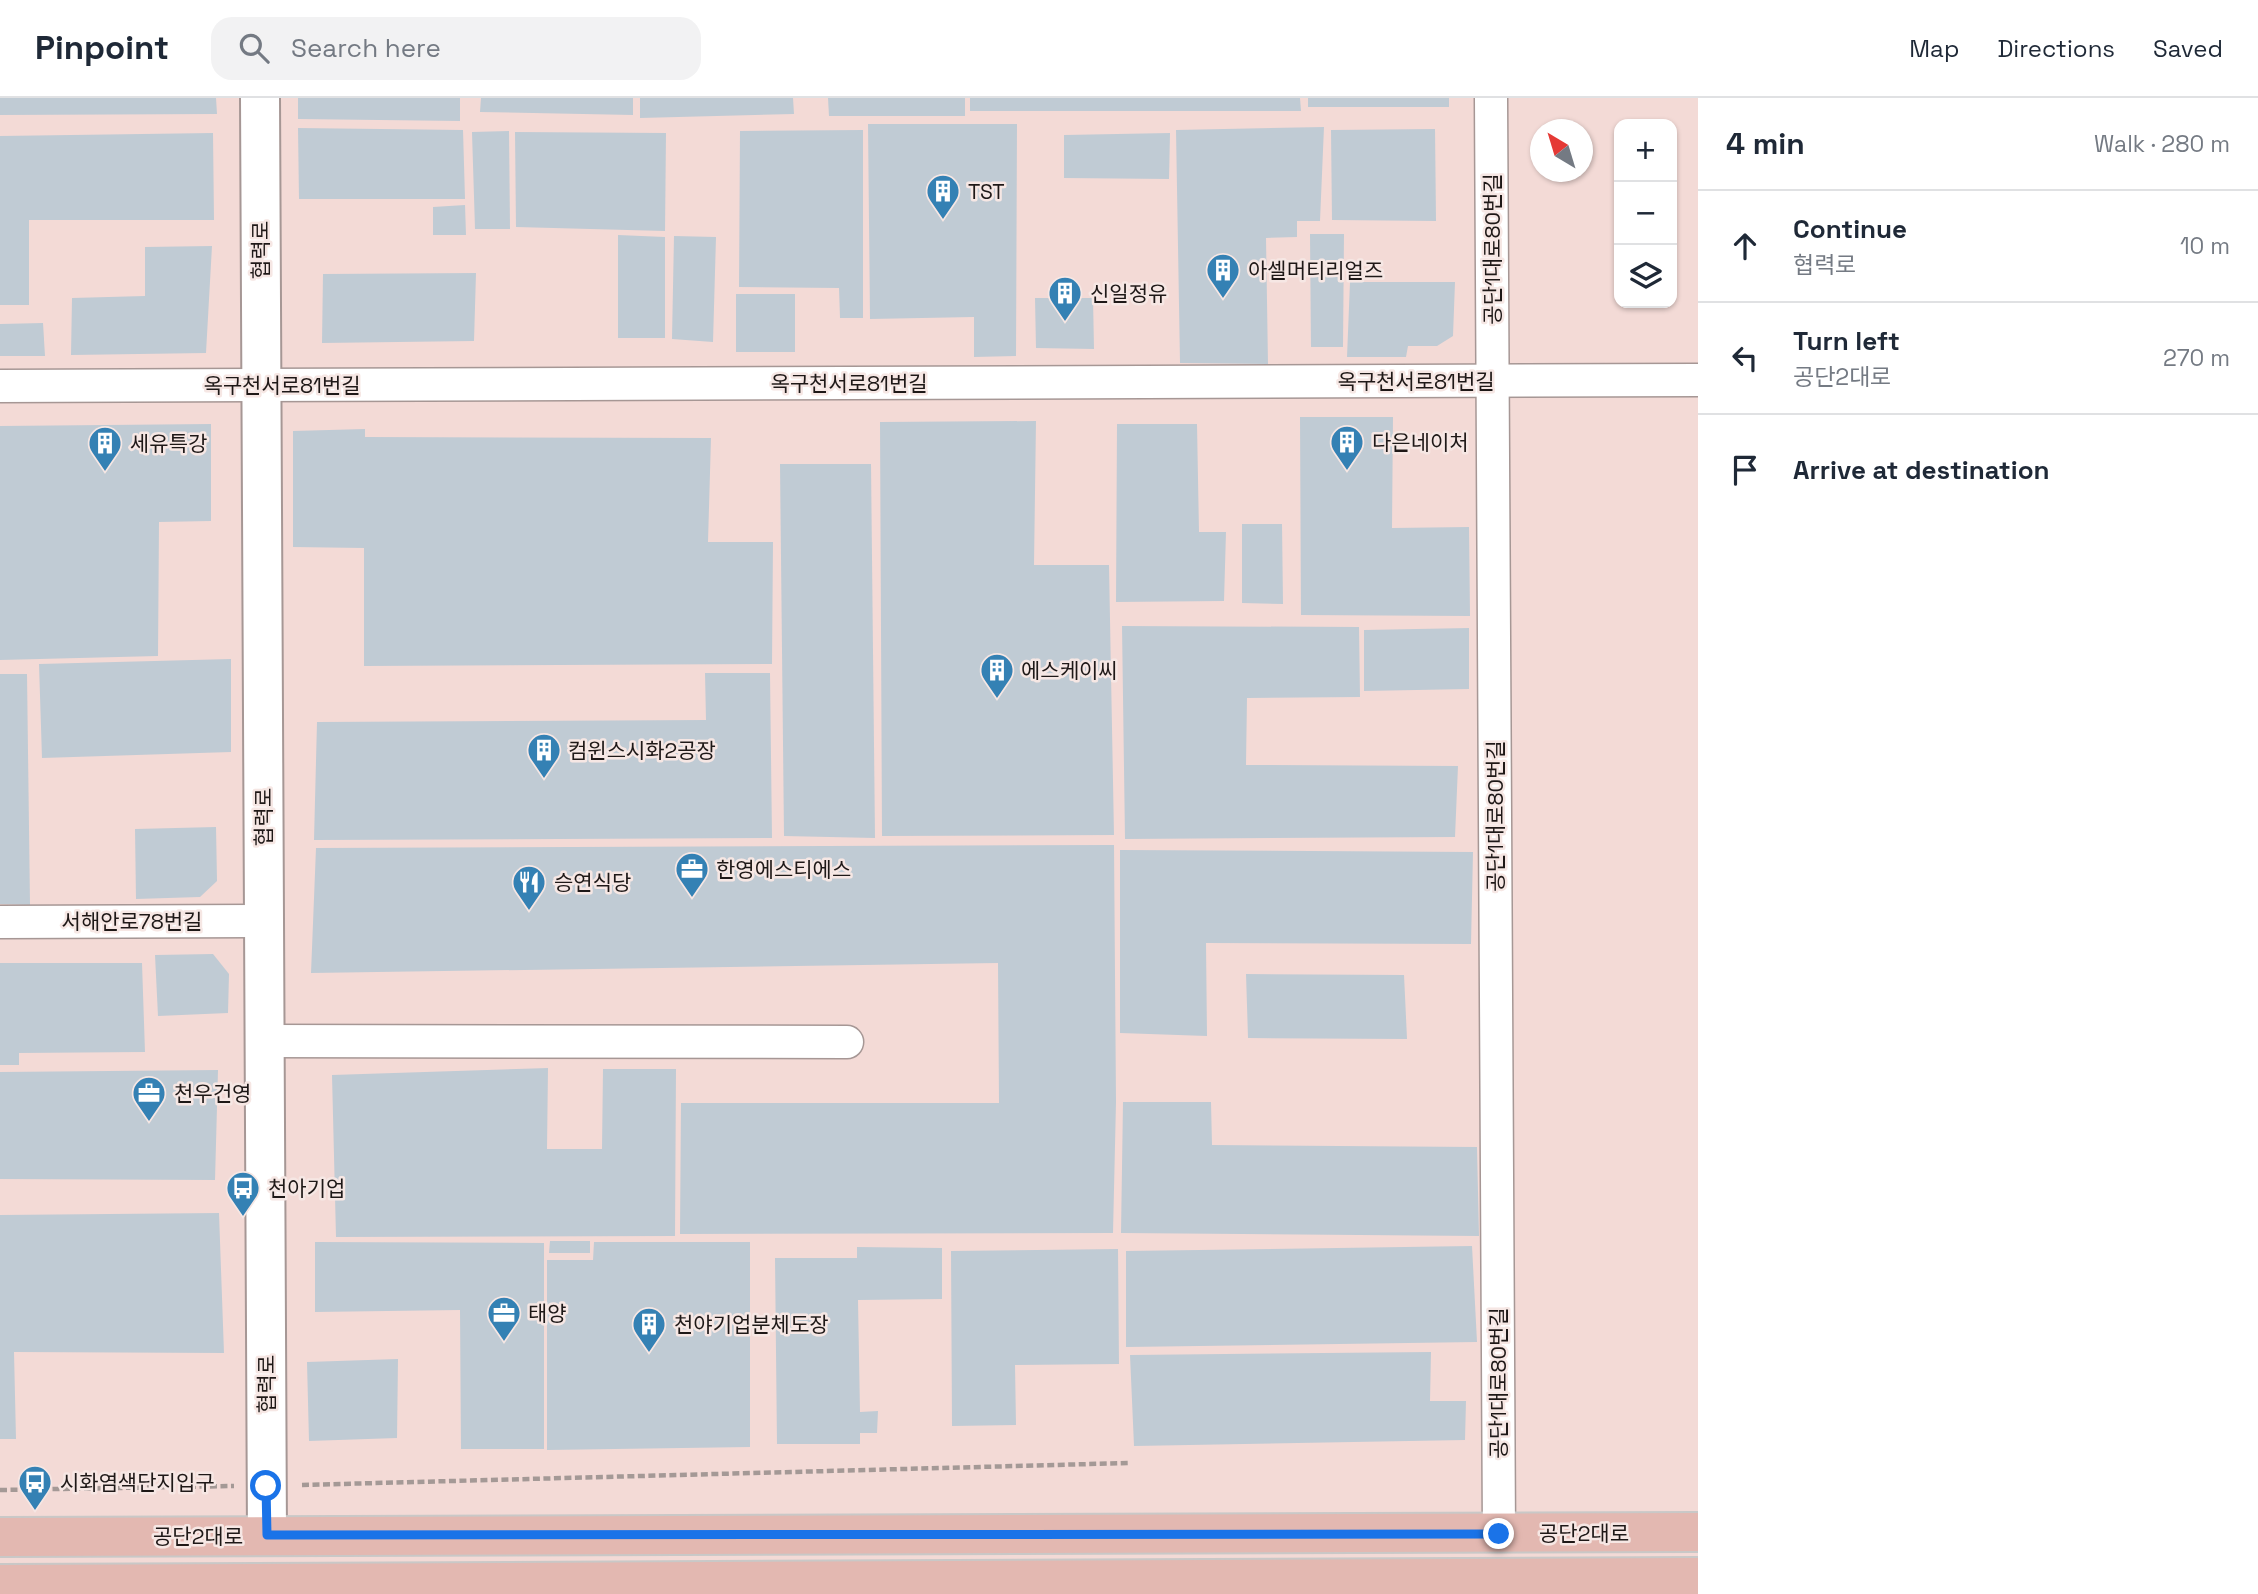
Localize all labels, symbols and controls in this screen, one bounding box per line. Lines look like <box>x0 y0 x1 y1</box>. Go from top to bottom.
search box <box>211 17 701 80</box>
text: Pinpoint <box>35 27 169 69</box>
icon: search <box>235 29 273 67</box>
text: Search here <box>291 31 441 65</box>
text: Map <box>1909 33 1959 64</box>
text: Directions <box>1997 33 2115 64</box>
text: Saved <box>2153 33 2223 64</box>
north arrow <box>1530 119 1593 182</box>
map controls <box>1614 119 1677 308</box>
button: + <box>1614 119 1677 182</box>
text: 4 min <box>1726 124 1805 163</box>
text: Walk · 280 m <box>2094 129 2230 159</box>
building icon: TST <box>924 172 962 221</box>
street label: 공단1대로80번길 <box>1479 173 1506 325</box>
place label: TST <box>968 178 1005 205</box>
button: − <box>1614 182 1677 245</box>
text: Continue <box>1793 212 1907 246</box>
street label: 협력로 <box>247 221 274 279</box>
icon: ahead <box>1726 227 1764 265</box>
text: 10 m <box>2180 231 2230 261</box>
button: layers <box>1614 245 1677 308</box>
text: 협력로 <box>1793 250 1856 280</box>
building icon: 아셀머티리얼즈 <box>1204 251 1242 300</box>
place label: 아셀머티리얼즈 <box>1248 257 1383 284</box>
building icon: 신일정유 <box>1046 274 1084 323</box>
place label: 신일정유 <box>1090 280 1167 307</box>
text: Turn left <box>1793 324 1900 358</box>
icon: left <box>1726 339 1764 377</box>
text: 270 m <box>2163 343 2230 373</box>
text: 공단2대로 <box>1793 362 1892 392</box>
street label: 옥구천서로81번길 <box>1337 368 1495 395</box>
street label: 옥구천서로81번길 <box>770 370 928 397</box>
street label: 옥구천서로81번길 <box>203 372 361 399</box>
building icon: 다은네이처 <box>1328 423 1366 472</box>
building icon: 세유특강 <box>86 424 124 473</box>
place label: 다은네이처 <box>1372 429 1469 456</box>
place label: 세유특강 <box>130 430 207 457</box>
icon: arrive <box>1726 451 1764 489</box>
text: Arrive at destination <box>1793 453 2050 487</box>
building icon: 에스케이씨 <box>978 651 1016 700</box>
place label: 에스케이씨 <box>1021 657 1118 684</box>
building icon: 컴윈스시화2공장 <box>525 731 563 780</box>
place label: 컴윈스시화2공장 <box>568 737 716 764</box>
street label: 공단1대로80번길 <box>1482 740 1509 892</box>
street label: 협력로 <box>250 788 277 846</box>
office icon: 한영에스티에스 <box>673 850 711 899</box>
place label: 한영에스티에스 <box>716 856 851 883</box>
restaurant icon: 승연식당 <box>510 863 548 912</box>
place label: 승연식당 <box>554 869 631 896</box>
street label: 서해안로78번길 <box>62 908 202 935</box>
office icon: 천우건영 <box>130 1074 168 1123</box>
place label: 천우건영 <box>174 1080 251 1107</box>
bus stop icon: 천아기업 <box>224 1169 262 1218</box>
place label: 천아기업 <box>268 1175 345 1202</box>
office icon: 태양 <box>485 1294 523 1343</box>
place label: 태양 <box>528 1300 567 1327</box>
building icon: 천야기업분체도장 <box>630 1305 668 1354</box>
street label: 공단1대로80번길 <box>1485 1307 1512 1459</box>
place label: 천야기업분체도장 <box>674 1311 829 1338</box>
street label: 협력로 <box>253 1355 280 1413</box>
bus stop icon: 시화염색단지입구 <box>16 1463 54 1512</box>
place label: 시화염색단지입구 <box>60 1469 215 1496</box>
route start <box>250 1470 281 1501</box>
route end <box>1483 1518 1514 1549</box>
street label: 공단2대로 <box>1539 1520 1629 1547</box>
street label: 공단2대로 <box>153 1523 243 1550</box>

